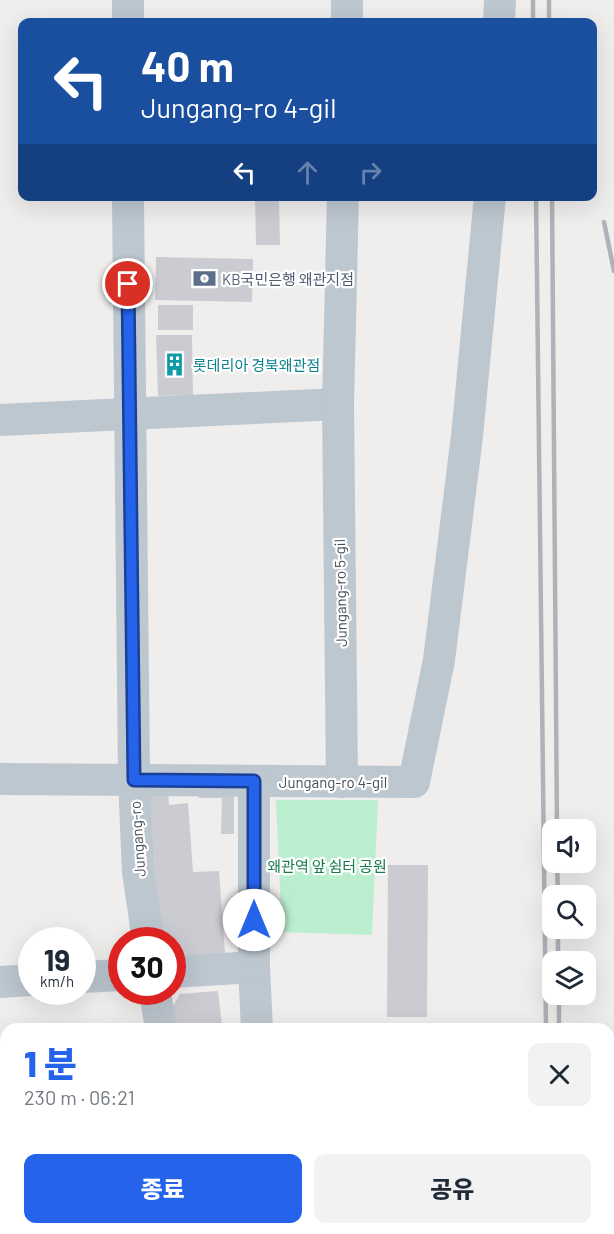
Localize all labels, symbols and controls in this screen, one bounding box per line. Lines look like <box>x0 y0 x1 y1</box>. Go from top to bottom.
text: 40 m <box>141 40 234 90</box>
icon: left <box>42 42 120 120</box>
text: Jungang-ro 4-gil <box>141 91 336 123</box>
icon: left <box>228 156 261 189</box>
icon: ahead <box>291 156 324 189</box>
icon: right <box>354 156 387 189</box>
pin <box>102 258 153 309</box>
bank icon: KB국민은행 왜관지점 <box>191 266 217 292</box>
icon: arrive <box>111 267 144 300</box>
place label: KB국민은행 왜관지점 <box>222 270 354 288</box>
building icon: 롯데리아 경북왜관점 <box>162 352 188 378</box>
place label: 롯데리아 경북왜관점 <box>193 356 320 374</box>
street label: Jungang-ro 5-gil <box>330 539 350 647</box>
street label: Jungang-ro 4-gil <box>279 773 387 791</box>
street label: Jungang-ro <box>125 800 149 878</box>
map controls <box>542 819 596 1005</box>
button: sound <box>542 819 596 873</box>
park label: 왜관역 앞 쉼터 공원 <box>267 857 387 875</box>
button: search <box>542 885 596 939</box>
position arrow <box>222 888 286 952</box>
speed limit sign: 30 <box>108 927 186 1005</box>
text: 19 <box>44 941 70 977</box>
button: layers <box>542 951 596 1005</box>
text: km/h <box>40 972 74 990</box>
text: 1 분 <box>24 1041 77 1084</box>
button: close <box>528 1043 591 1106</box>
text: 230 m · 06:21 <box>24 1085 135 1109</box>
button: 종료 <box>24 1154 302 1223</box>
button: 공유 <box>314 1154 591 1223</box>

